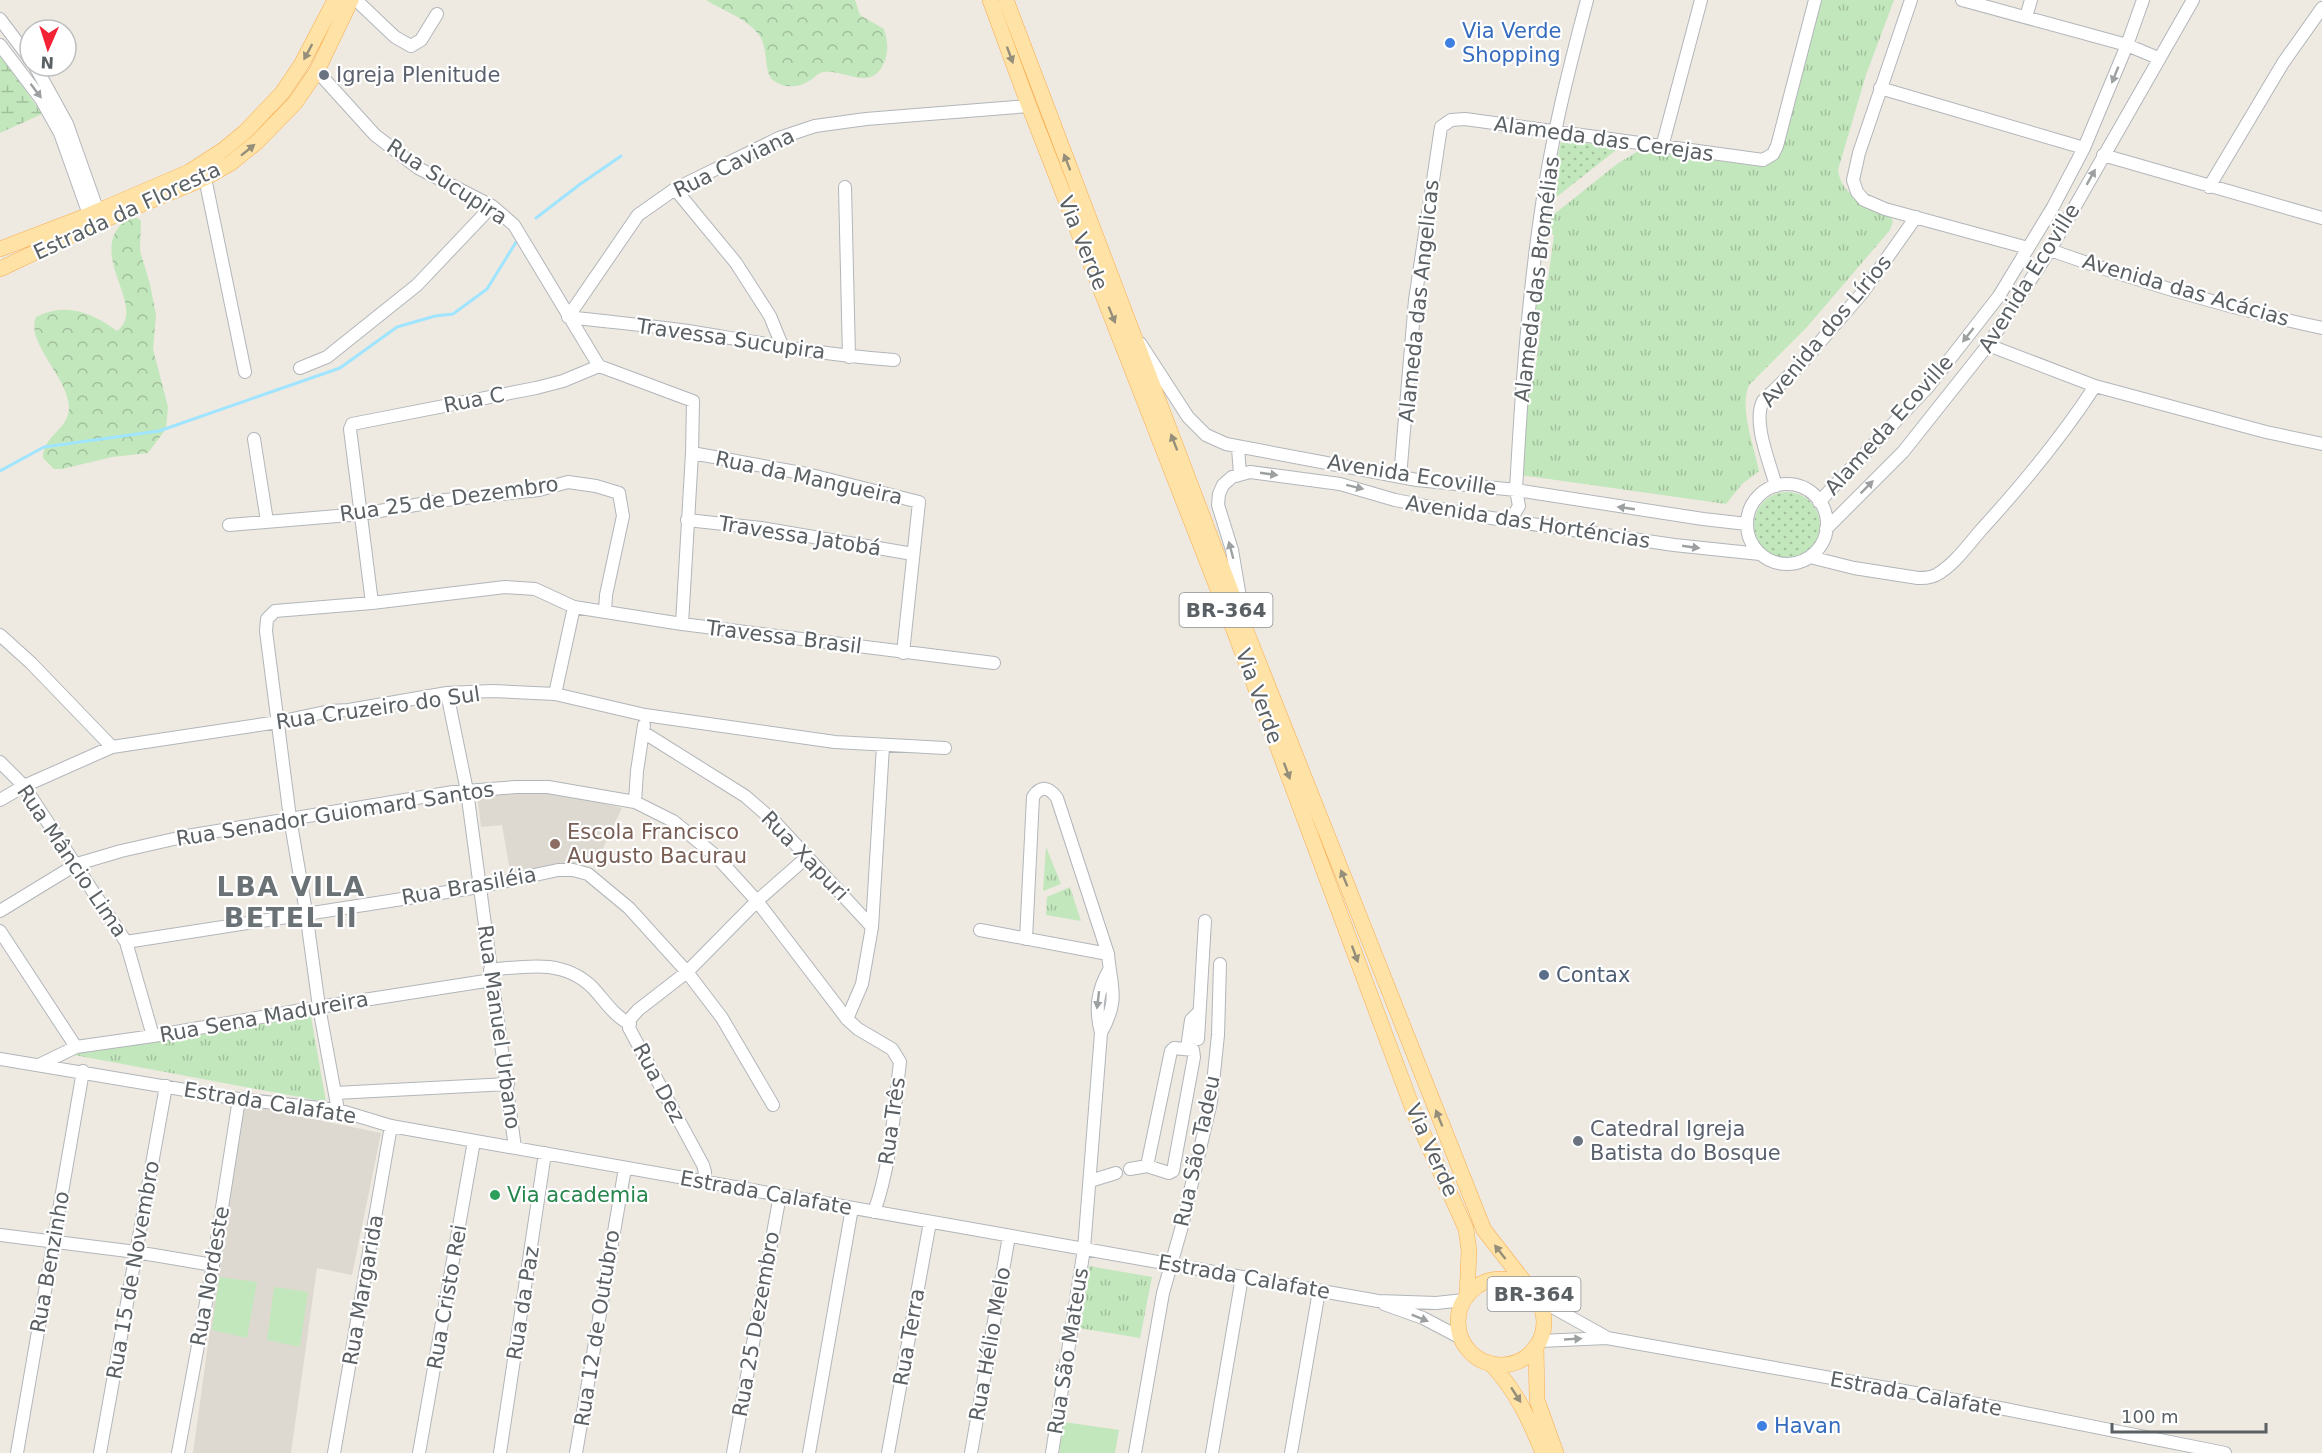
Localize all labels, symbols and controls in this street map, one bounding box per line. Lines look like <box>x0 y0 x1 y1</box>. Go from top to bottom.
north arrow <box>18 18 78 78</box>
place label: Via Verde Shopping <box>1462 19 1561 67</box>
marker: Via Verde Shopping <box>1443 36 1457 50</box>
one-way arrow <box>303 44 313 61</box>
one-way arrow <box>1006 46 1016 64</box>
text: N <box>40 53 54 72</box>
place label: Igreja Plenitude <box>336 63 500 87</box>
one-way arrow <box>2110 66 2120 84</box>
marker: Igreja Plenitude <box>317 68 331 82</box>
one-way arrow <box>29 84 41 99</box>
street label: Alameda das Cerejas <box>1493 112 1715 166</box>
street label: Rua Caviana <box>670 123 798 203</box>
street label: Rua Sucupira <box>382 134 512 230</box>
one-way arrow <box>240 143 256 156</box>
one-way arrow <box>1061 153 1071 171</box>
street label: Alameda das Bromélias <box>1510 155 1564 403</box>
street label: Estrada da Floresta <box>30 157 224 265</box>
one-way arrow <box>2086 168 2096 185</box>
street label: Alameda das Angelicas <box>1394 178 1444 424</box>
street label: Via Verde <box>1053 192 1113 294</box>
street label: Avenida Ecoville <box>1974 199 2084 357</box>
street label: Avenida das Acácias <box>2080 249 2292 331</box>
street label: Avenida dos Lírios <box>1756 250 1896 412</box>
one-way arrow <box>1107 306 1117 324</box>
street label: Travessa Sucupira <box>634 314 827 364</box>
one-way arrow <box>1962 327 1975 343</box>
street label: Alameda Ecoville <box>1820 350 1958 500</box>
street label: Rua C <box>442 382 506 418</box>
one-way arrow <box>1169 433 1179 451</box>
street label: Rua da Mangueira <box>713 446 905 510</box>
street label: Avenida Ecoville <box>1326 450 1498 500</box>
one-way arrow <box>1259 470 1278 479</box>
street label: Rua 25 de Dezembro <box>338 472 560 526</box>
one-way arrow <box>1860 480 1875 494</box>
one-way arrow <box>1345 483 1364 493</box>
street label: Avenida das Horténcias <box>1404 491 1652 553</box>
one-way arrow <box>1617 503 1636 512</box>
street label: Travessa Jatobá <box>716 511 883 561</box>
one-way arrow <box>1226 541 1236 559</box>
one-way arrow <box>1681 543 1700 552</box>
road number: BR-364 <box>1180 593 1272 627</box>
street label: Travessa Brasil <box>704 615 863 658</box>
street label: Via Verde <box>1231 645 1287 747</box>
street label: Rua Cruzeiro do Sul <box>274 682 482 734</box>
one-way arrow <box>1283 762 1292 780</box>
street label: Rua Senador Guiomard Santos <box>174 777 496 851</box>
street label: Rua Mâncio Lima <box>12 780 132 942</box>
street label: Rua Xapuri <box>756 806 854 906</box>
place label: Escola Francisco Augusto Bacurau <box>567 820 747 868</box>
marker: Escola Francisco Augusto Bacurau <box>548 837 562 851</box>
street label: Rua Brasiléia <box>400 862 538 910</box>
one-way arrow <box>1339 869 1349 887</box>
district label: LBA VILA BETEL II <box>216 871 366 933</box>
street label: Rua Manuel Urbano <box>473 923 525 1131</box>
one-way arrow <box>1351 945 1360 963</box>
place label: Contax <box>1556 963 1630 987</box>
marker: Contax <box>1537 968 1551 982</box>
street label: Rua Sena Madureira <box>158 987 370 1047</box>
one-way arrow <box>1094 991 1103 1010</box>
street label: Rua Dez <box>628 1039 690 1127</box>
street label: Rua São Tadeu <box>1169 1073 1225 1229</box>
street label: Rua Três <box>874 1076 910 1166</box>
street label: Estrada Calafate <box>182 1078 358 1128</box>
street label: Via Verde <box>1401 1100 1463 1200</box>
one-way arrow <box>1434 1109 1443 1127</box>
place label: Catedral Igreja Batista do Bosque <box>1590 1117 1781 1165</box>
marker: Catedral Igreja Batista do Bosque <box>1571 1134 1585 1148</box>
street label: Rua 15 de Novembro <box>102 1159 164 1381</box>
street label: Estrada Calafate <box>678 1166 854 1220</box>
place label: Via academia <box>507 1183 649 1207</box>
marker: Via academia <box>488 1188 502 1202</box>
street label: Rua Benzinho <box>26 1189 74 1335</box>
street label: Rua Nordeste <box>186 1204 234 1348</box>
street label: Rua Margarida <box>338 1213 388 1367</box>
street label: Rua Cristo Rei <box>422 1223 472 1371</box>
street label: Rua 12 de Outubro <box>570 1228 624 1428</box>
street label: Rua 25 Dezembro <box>728 1229 784 1419</box>
street label: Rua da Paz <box>502 1244 544 1362</box>
one-way arrow <box>1494 1245 1506 1260</box>
street label: Estrada Calafate <box>1156 1250 1332 1304</box>
street label: Rua Hélio Melo <box>965 1265 1015 1423</box>
street label: Rua São Mateus <box>1043 1266 1093 1436</box>
road number: BR-364 <box>1488 1277 1580 1311</box>
street label: Rua Terra <box>889 1286 929 1388</box>
one-way arrow <box>1412 1313 1430 1323</box>
one-way arrow <box>1564 1335 1583 1344</box>
street label: Estrada Calafate <box>1828 1367 2004 1421</box>
one-way arrow <box>1510 1387 1521 1403</box>
scale bar <box>2112 1396 2266 1434</box>
text: 100 m <box>2121 1406 2179 1427</box>
place label: Havan <box>1774 1414 1841 1438</box>
marker: Havan <box>1755 1419 1769 1433</box>

